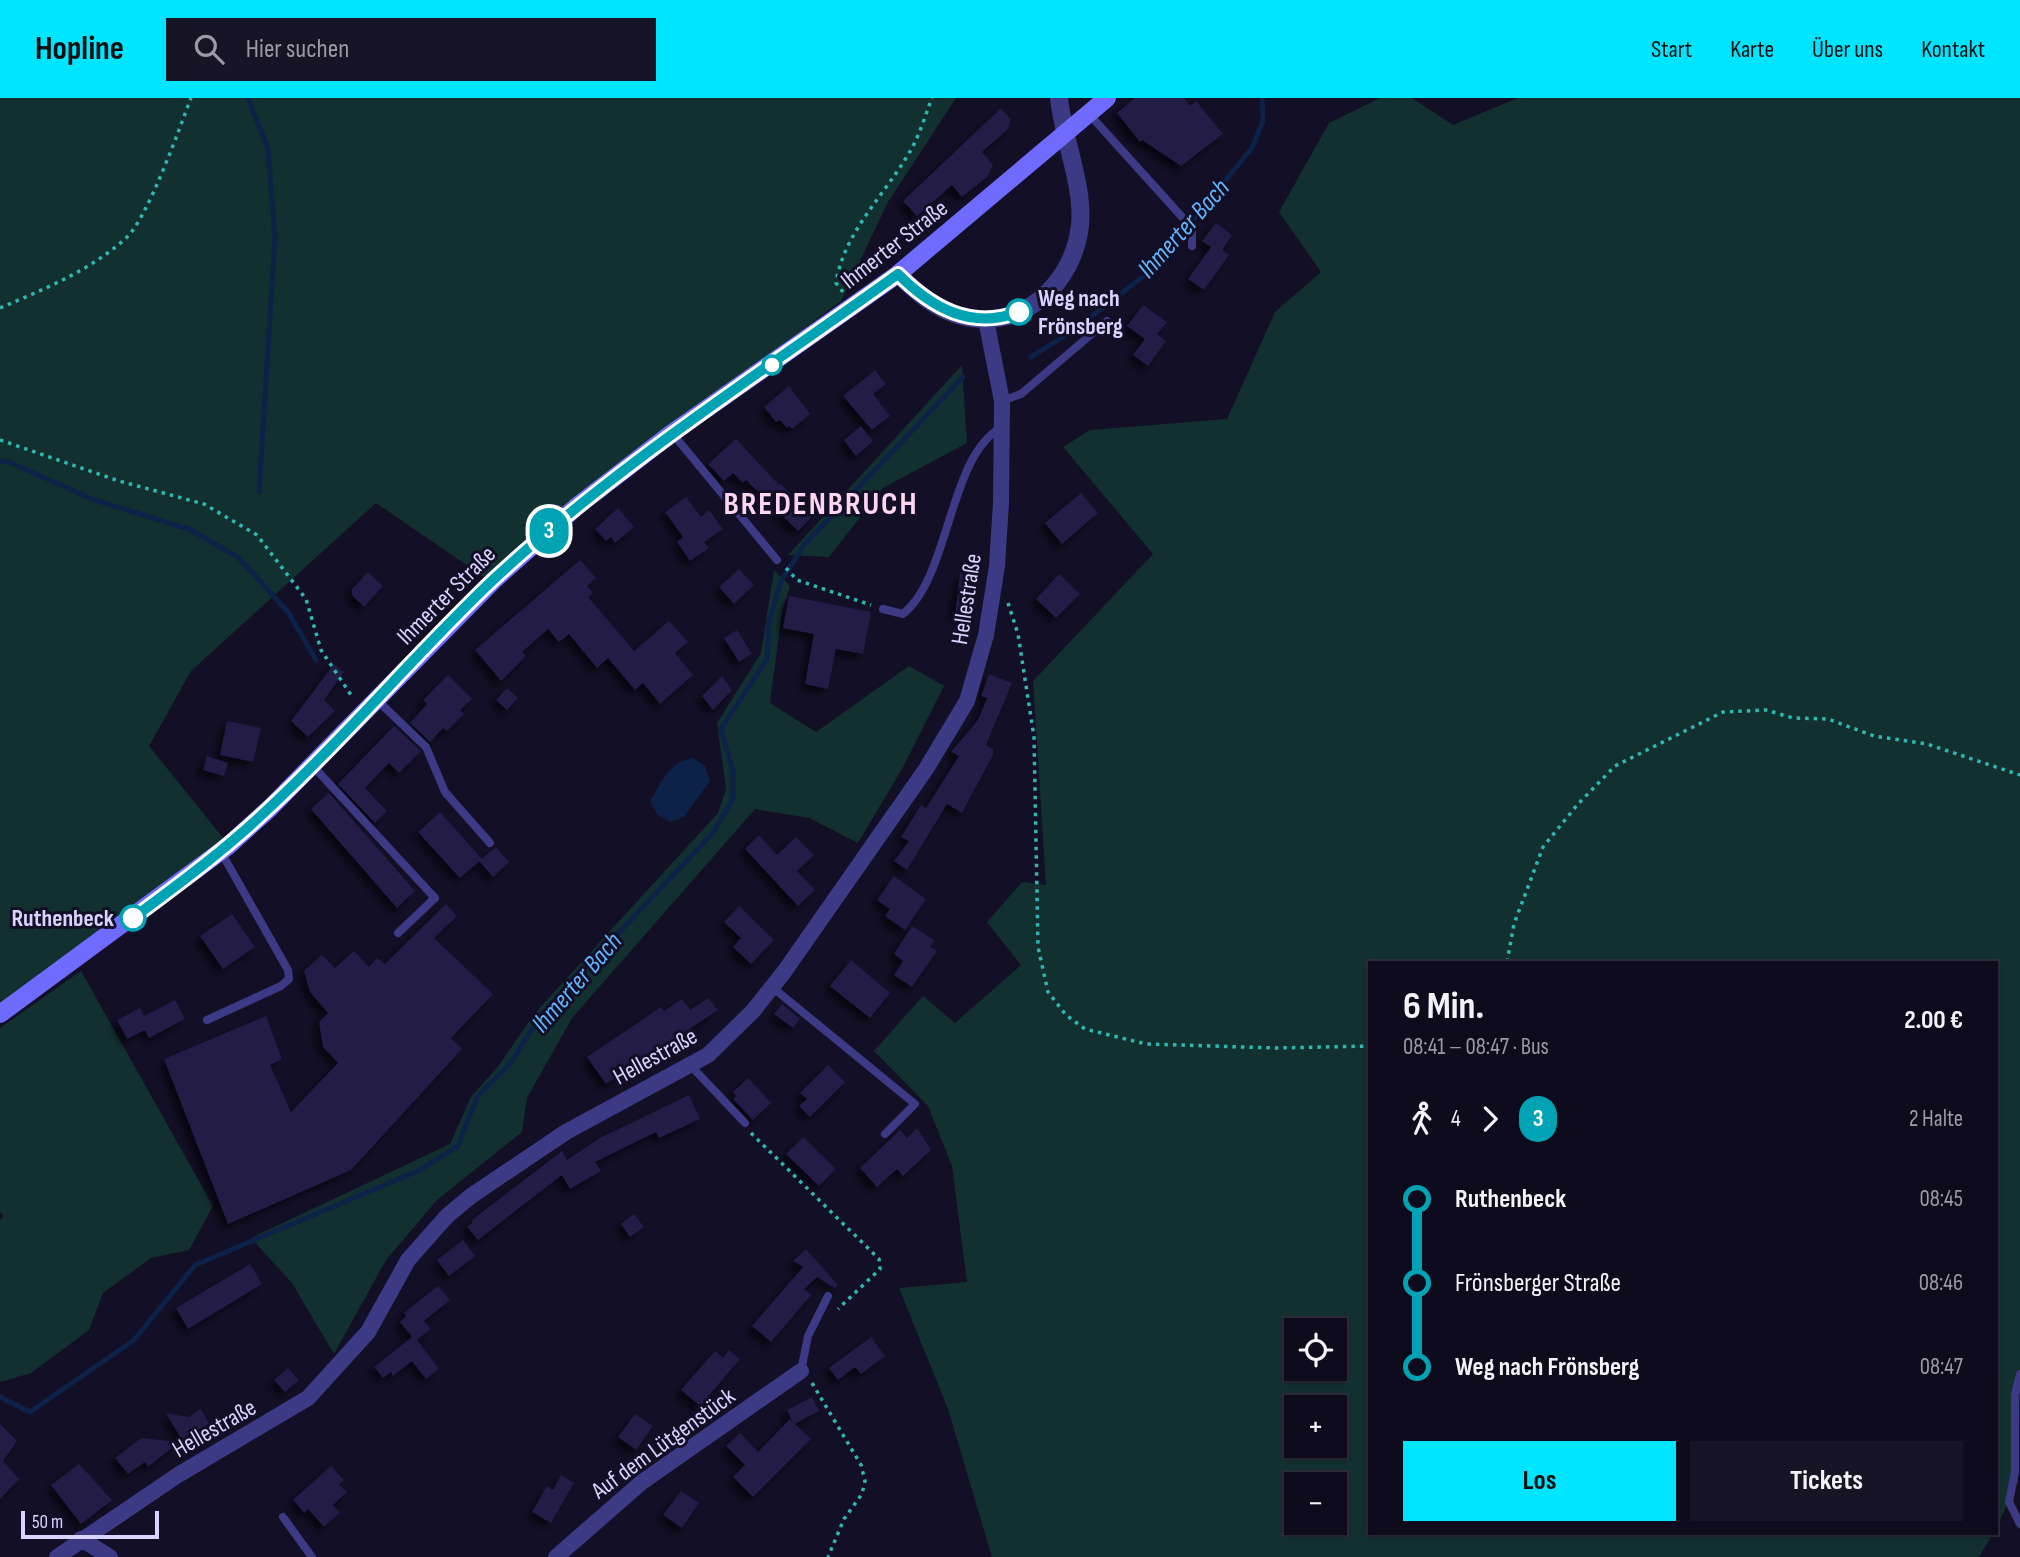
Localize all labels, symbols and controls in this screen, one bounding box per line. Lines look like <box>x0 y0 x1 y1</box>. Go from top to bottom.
search box <box>166 18 656 81</box>
text: Hopline <box>35 29 124 69</box>
icon: search <box>190 30 228 68</box>
text: Hier suchen <box>246 34 349 65</box>
text: Start <box>1651 35 1692 64</box>
text: Karte <box>1730 35 1774 64</box>
text: Über uns <box>1812 35 1883 64</box>
text: Kontakt <box>1921 35 1985 64</box>
water label: Ihmerter Bach <box>1132 173 1237 285</box>
street label: Ihmerter Straße <box>835 194 954 295</box>
place label: Weg nach Frönsberg <box>1038 284 1123 341</box>
marker: Weg nach Frönsberg <box>1006 299 1032 325</box>
unlabelled marker <box>762 355 782 375</box>
district label: BREDENBRUCH <box>723 485 919 524</box>
line badge: 3 <box>526 508 572 554</box>
text: 3 <box>544 516 554 545</box>
street label: Ihmerter Straße <box>391 540 502 651</box>
street label: Hellestraße <box>945 551 988 647</box>
place label: Ruthenbeck <box>11 904 114 933</box>
marker: Ruthenbeck <box>120 905 146 931</box>
water label: Ihmerter Bach <box>525 927 629 1039</box>
text: 6 Min. <box>1403 984 1484 1029</box>
text: 2.00 € <box>1904 1005 1963 1036</box>
street label: Hellestraße <box>608 1021 702 1091</box>
text: 08:41 – 08:47 · Bus <box>1403 1033 1549 1061</box>
icon: walk <box>1403 1100 1441 1138</box>
icon: forward <box>1471 1100 1509 1138</box>
text: 3 <box>1533 1104 1543 1133</box>
text: 4 <box>1451 1105 1461 1133</box>
text: 2 Halte <box>1909 1105 1963 1133</box>
text: Ruthenbeck <box>1455 1184 1566 1215</box>
text: 08:45 <box>1919 1185 1963 1213</box>
text: Frönsberger Straße <box>1455 1268 1621 1299</box>
text: 08:46 <box>1919 1269 1963 1297</box>
map controls <box>1284 1318 1347 1535</box>
button: locate <box>1284 1318 1347 1381</box>
text: Weg nach Frönsberg <box>1455 1352 1639 1383</box>
text: 08:47 <box>1920 1353 1963 1381</box>
street label: Auf dem Lütgenstück <box>585 1382 741 1506</box>
street label: Hellestraße <box>167 1393 261 1464</box>
button: + <box>1284 1395 1347 1458</box>
button: Los <box>1403 1441 1676 1521</box>
button: Tickets <box>1690 1441 1963 1521</box>
button: − <box>1284 1472 1347 1535</box>
scale bar <box>21 1508 159 1540</box>
text: 50 m <box>32 1511 63 1534</box>

